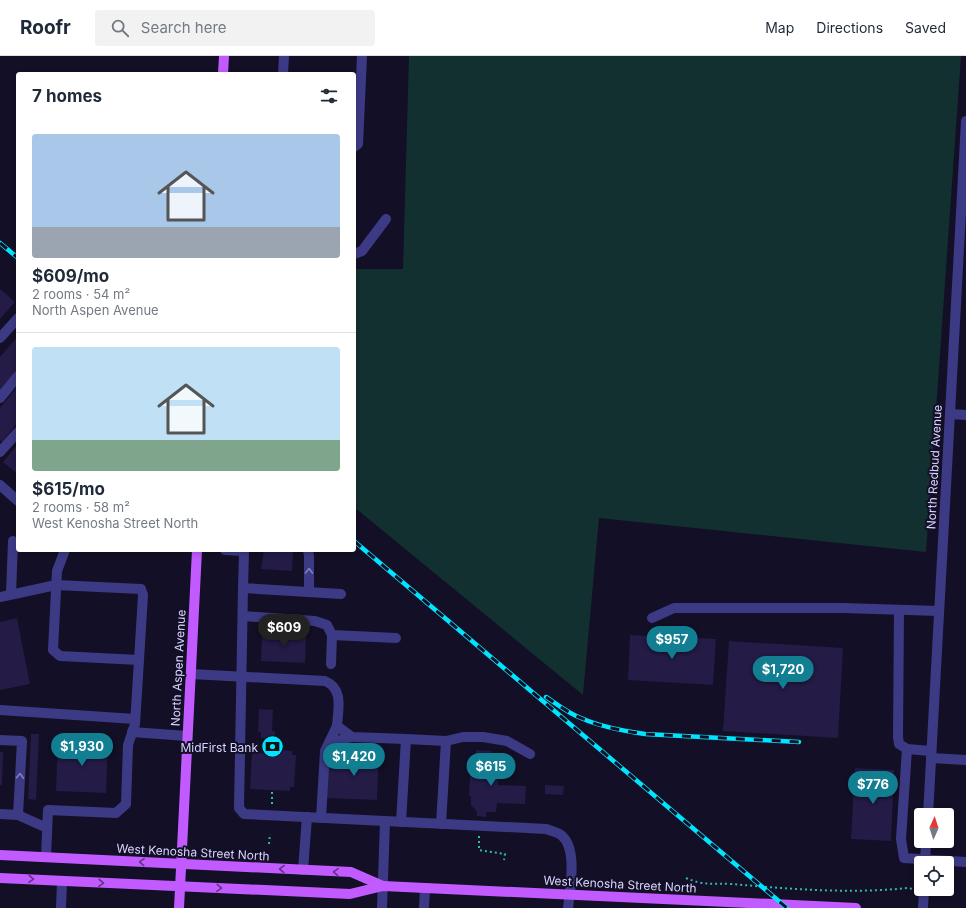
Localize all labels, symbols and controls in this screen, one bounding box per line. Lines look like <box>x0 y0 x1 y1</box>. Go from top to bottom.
search box <box>95 10 375 46</box>
text: Roofr <box>20 16 71 39</box>
icon: search <box>109 17 131 39</box>
text: Search here <box>141 18 227 37</box>
text: Map <box>765 19 794 36</box>
text: Directions <box>816 19 883 36</box>
text: Saved <box>905 19 946 36</box>
icon: filters <box>318 85 340 107</box>
text: 7 homes <box>32 86 102 106</box>
icon: home <box>150 160 222 232</box>
text: $609/mo <box>32 266 109 286</box>
text: 2 rooms · 54 m² <box>32 286 130 302</box>
text: North Aspen Avenue <box>32 302 159 318</box>
icon: home <box>150 373 222 445</box>
street label: North Redbud Avenue <box>923 404 945 530</box>
text: $615/mo <box>32 479 105 499</box>
text: 2 rooms · 58 m² <box>32 499 130 515</box>
text: West Kenosha Street North <box>32 515 198 531</box>
one-way arrow <box>305 568 313 574</box>
street label: North Aspen Avenue <box>167 609 189 727</box>
pin: $609 <box>260 614 308 648</box>
text: $609 <box>267 619 301 635</box>
pin: $957 <box>648 626 696 660</box>
text: $957 <box>656 631 688 647</box>
pin: $1,720 <box>750 656 816 690</box>
text: $1,720 <box>762 661 804 677</box>
pin: $1,930 <box>49 733 115 767</box>
bank icon: MidFirst Bank <box>260 734 286 760</box>
text: $1,930 <box>60 738 104 754</box>
place label: MidFirst Bank <box>180 740 258 755</box>
pin: $1,420 <box>321 743 387 777</box>
text: $1,420 <box>332 748 376 764</box>
pin: $615 <box>467 753 515 787</box>
text: $615 <box>476 758 506 774</box>
pin: $776 <box>849 771 897 805</box>
one-way arrow <box>16 773 25 779</box>
text: $776 <box>857 776 889 792</box>
north arrow <box>914 808 954 848</box>
map controls <box>914 808 954 896</box>
street label: West Kenosha Street North <box>116 840 270 864</box>
button: locate <box>914 856 954 896</box>
one-way arrow <box>139 858 145 867</box>
one-way arrow <box>279 865 285 873</box>
one-way arrow <box>333 867 339 876</box>
street label: West Kenosha Street North <box>543 872 697 896</box>
one-way arrow <box>28 875 34 883</box>
one-way arrow <box>98 878 104 887</box>
one-way arrow <box>216 884 222 893</box>

